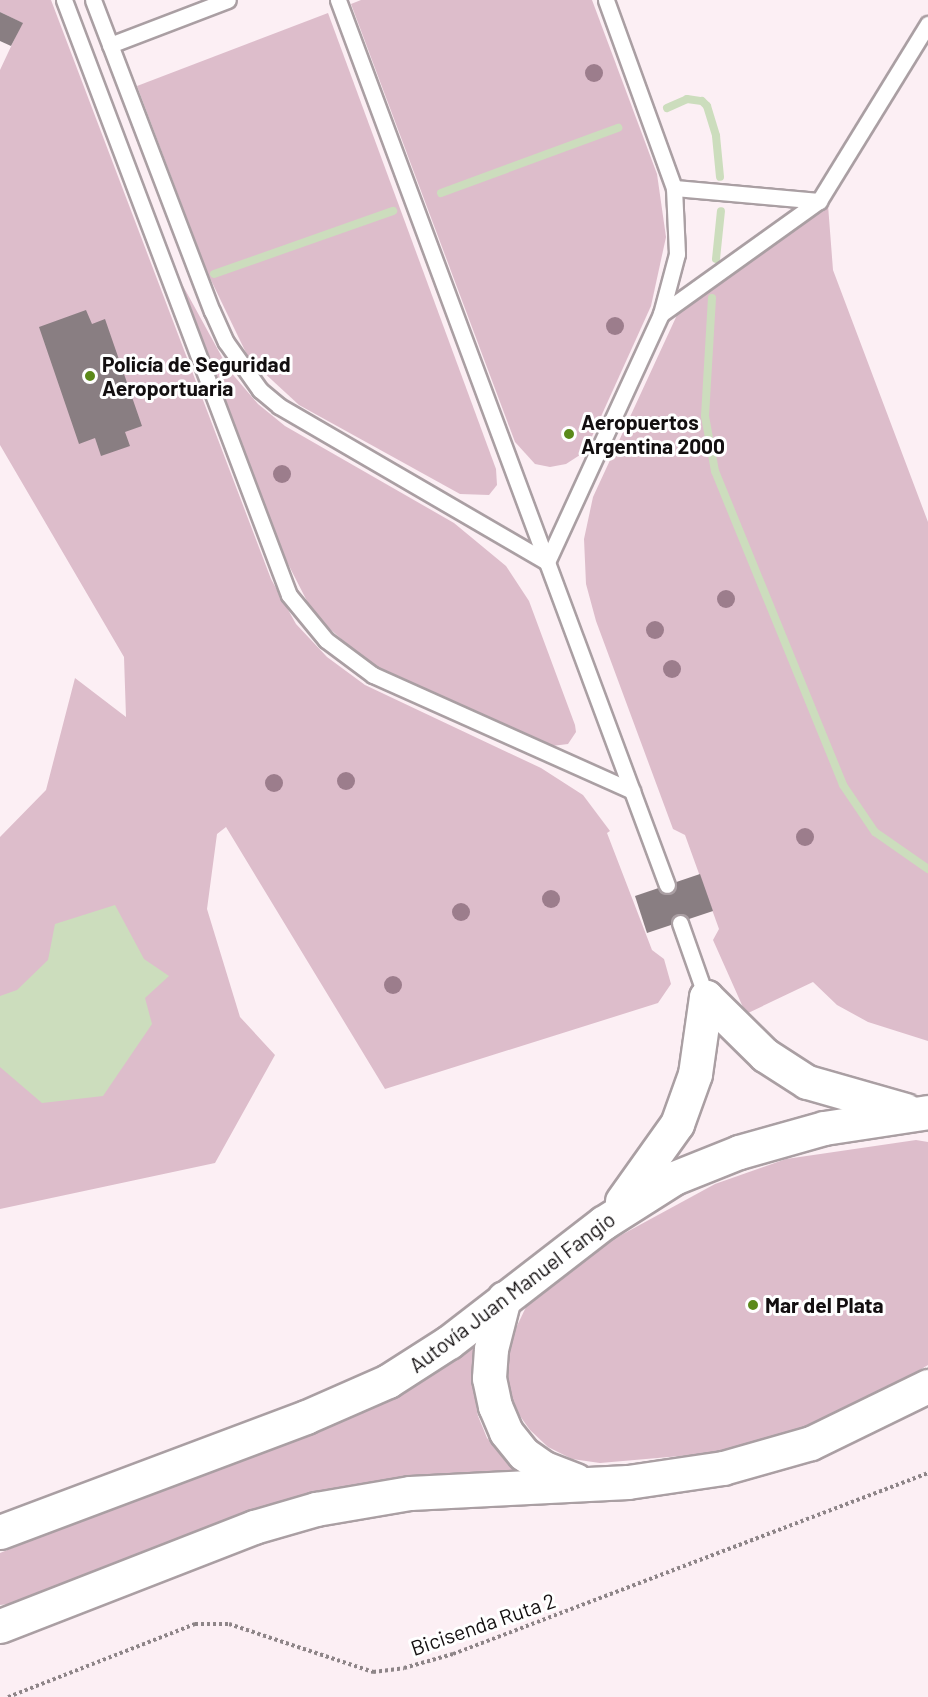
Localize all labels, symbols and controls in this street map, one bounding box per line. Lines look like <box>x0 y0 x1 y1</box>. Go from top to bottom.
place label: Policía de Seguridad Aeroportuaria <box>102 351 291 401</box>
marker: Policía de Seguridad Aeroportuaria <box>83 369 97 383</box>
place label: Aeropuertos Argentina 2000 <box>581 409 725 459</box>
marker: Aeropuertos Argentina 2000 <box>562 427 576 441</box>
street label: Autovía Juan Manuel Fangio <box>404 1206 620 1378</box>
place label: Mar del Plata <box>765 1292 884 1318</box>
marker: Mar del Plata <box>746 1298 760 1312</box>
street label: Bicisenda Ruta 2 <box>407 1587 559 1661</box>

